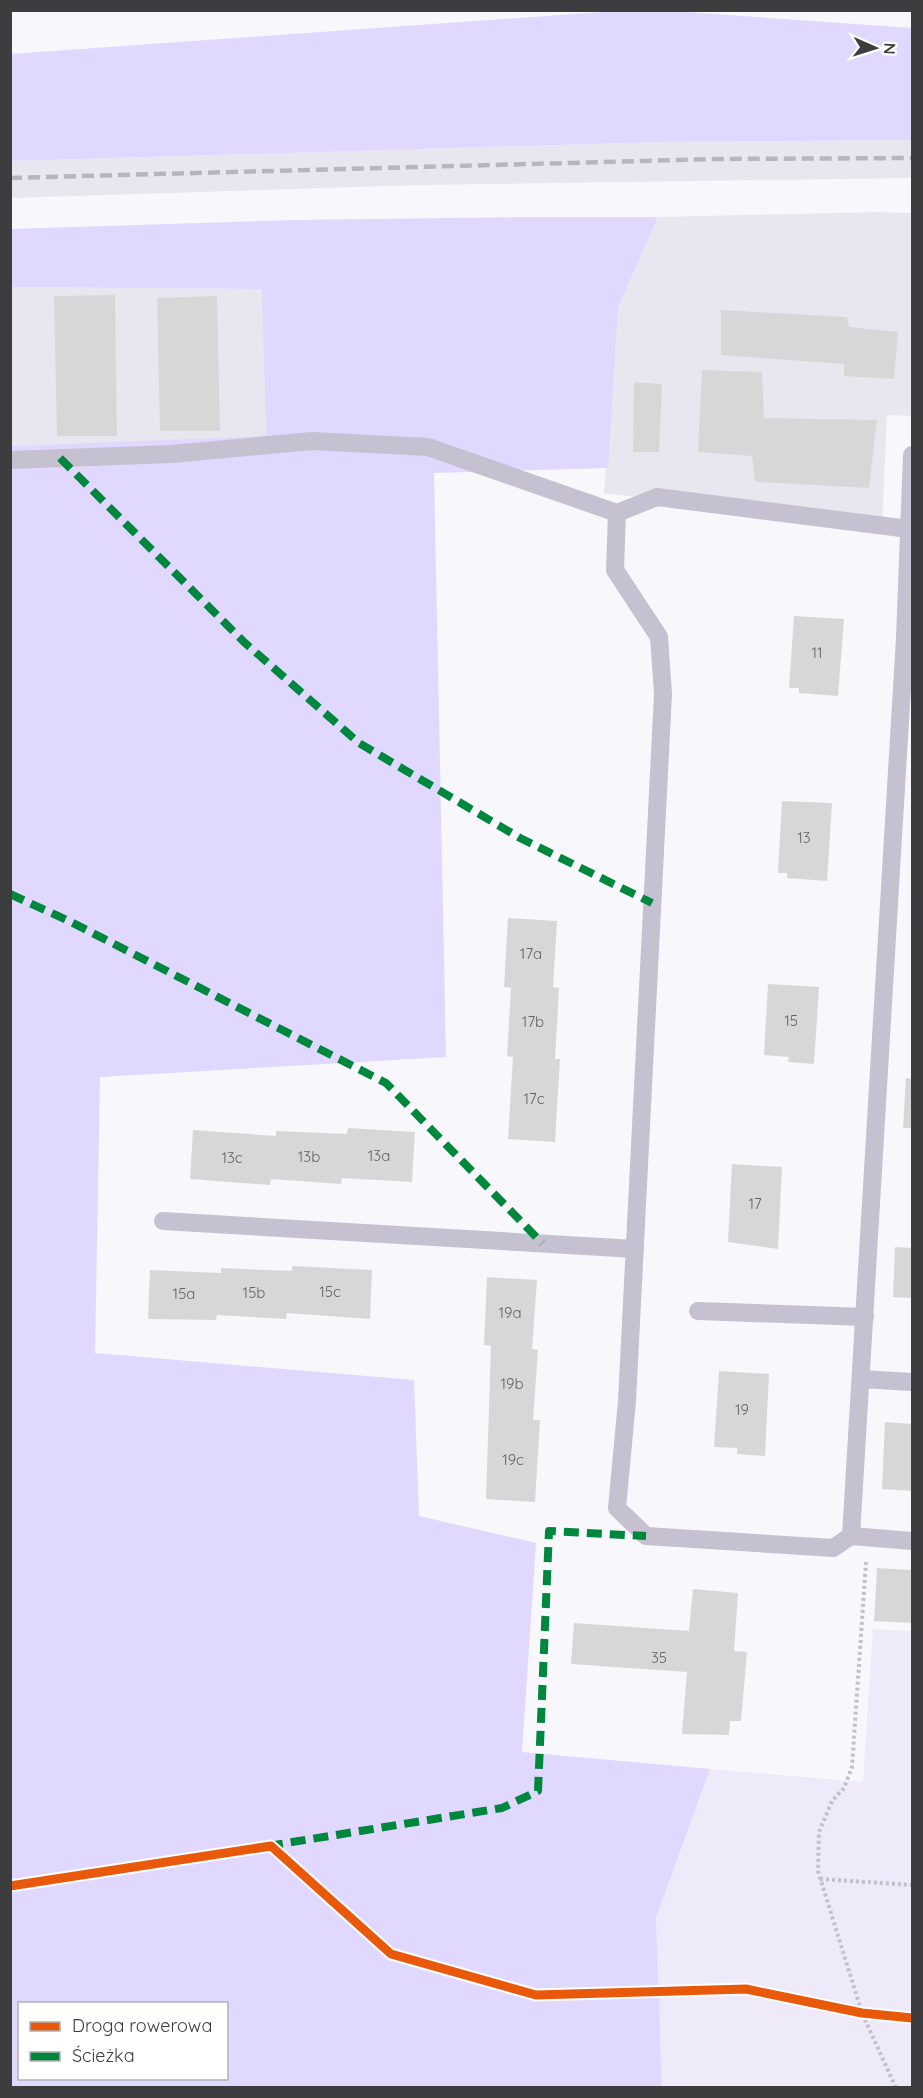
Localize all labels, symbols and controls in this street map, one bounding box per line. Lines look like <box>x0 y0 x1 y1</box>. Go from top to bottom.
north arrow <box>845 18 905 78</box>
text: N <box>880 42 900 55</box>
house number: 11 <box>811 643 823 662</box>
house number: 13 <box>797 828 811 847</box>
house number: 17a <box>520 944 542 963</box>
house number: 15 <box>784 1011 798 1030</box>
house number: 17b <box>522 1012 544 1031</box>
house number: 17c <box>523 1089 545 1108</box>
house number: 13a <box>368 1146 390 1165</box>
house number: 13b <box>298 1147 320 1166</box>
house number: 13c <box>221 1148 243 1167</box>
house number: 17 <box>748 1194 762 1213</box>
house number: 15c <box>319 1282 341 1301</box>
house number: 15b <box>243 1283 265 1302</box>
house number: 15a <box>173 1284 195 1303</box>
house number: 19a <box>498 1303 522 1322</box>
house number: 19b <box>500 1374 524 1393</box>
house number: 19 <box>735 1400 749 1419</box>
house number: 19c <box>502 1450 524 1469</box>
house number: 35 <box>651 1648 667 1667</box>
legend <box>18 2002 228 2080</box>
text: Droga rowerowa <box>72 2014 212 2037</box>
text: Ścieżka <box>72 2044 135 2067</box>

